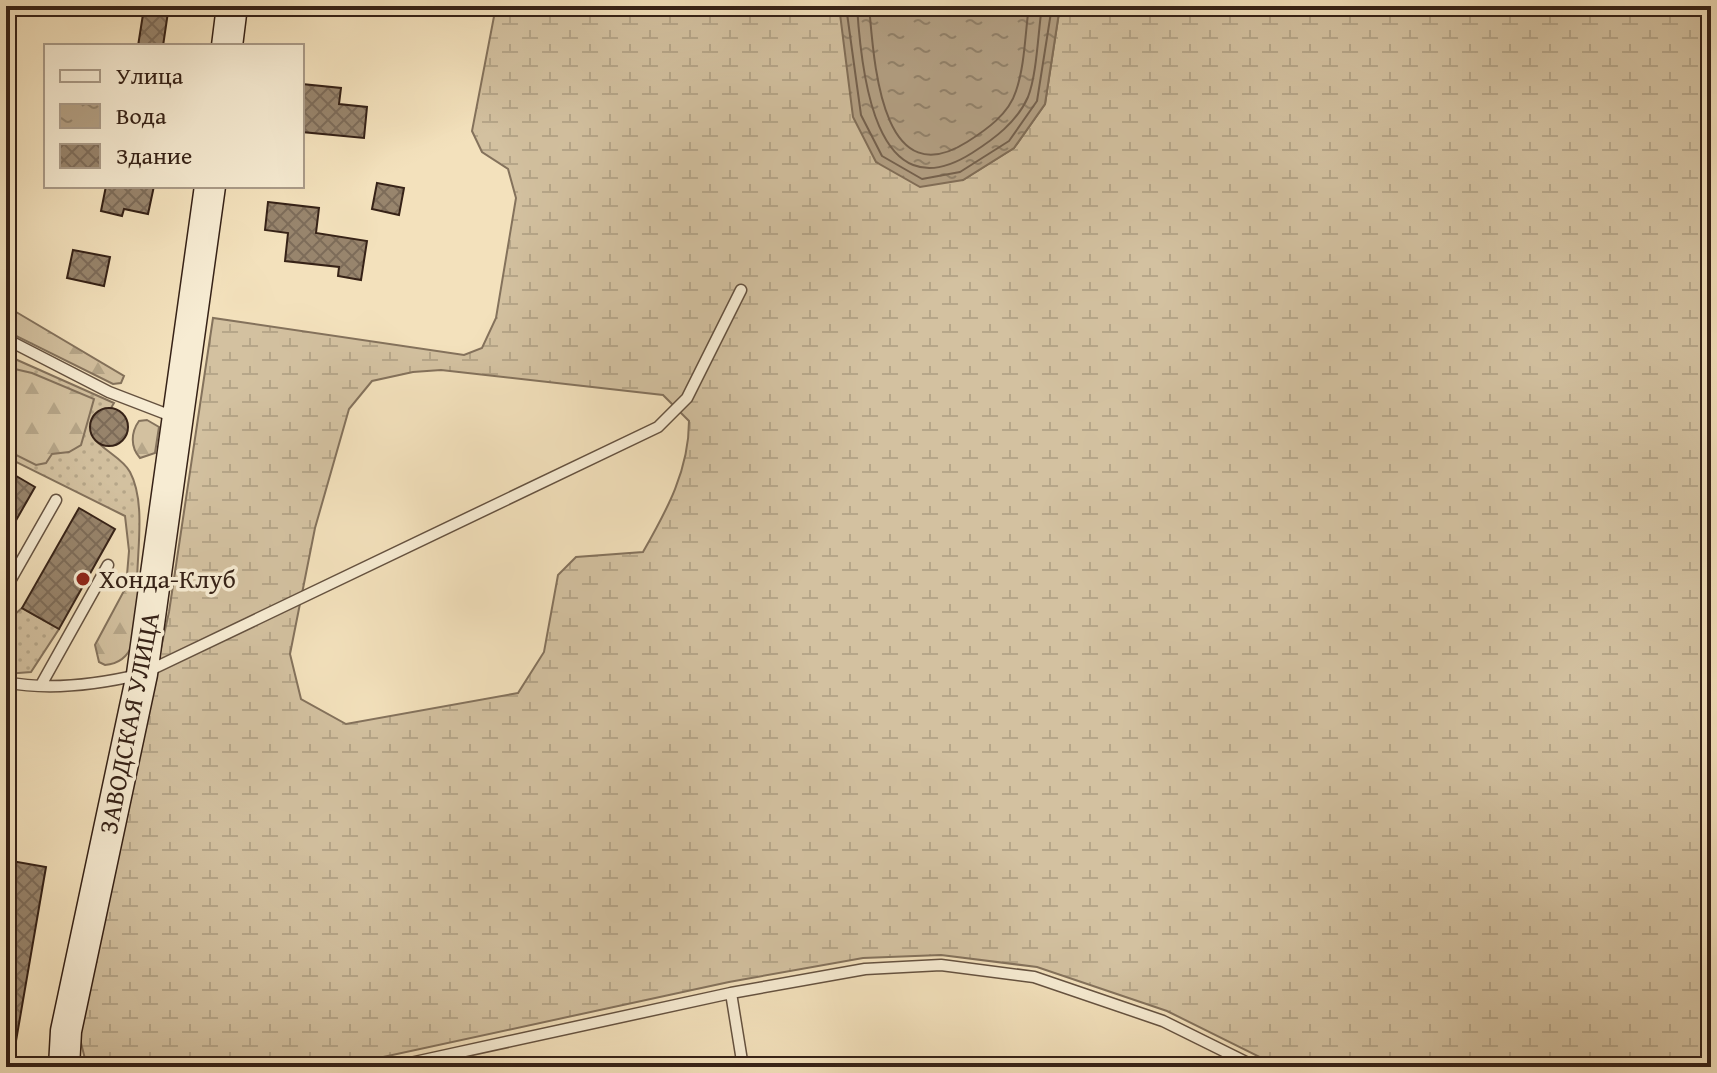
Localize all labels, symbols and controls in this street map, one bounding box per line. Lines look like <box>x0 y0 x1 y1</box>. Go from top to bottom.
legend <box>44 44 304 188</box>
text: Улица <box>116 58 184 93</box>
text: Вода <box>116 98 167 133</box>
text: Здание <box>116 138 192 173</box>
place label: Хонда-Клуб <box>99 559 236 598</box>
marker: Хонда-Клуб <box>74 570 92 588</box>
street label: ЗАВОДСКАЯ УЛИЦА <box>88 608 169 837</box>

